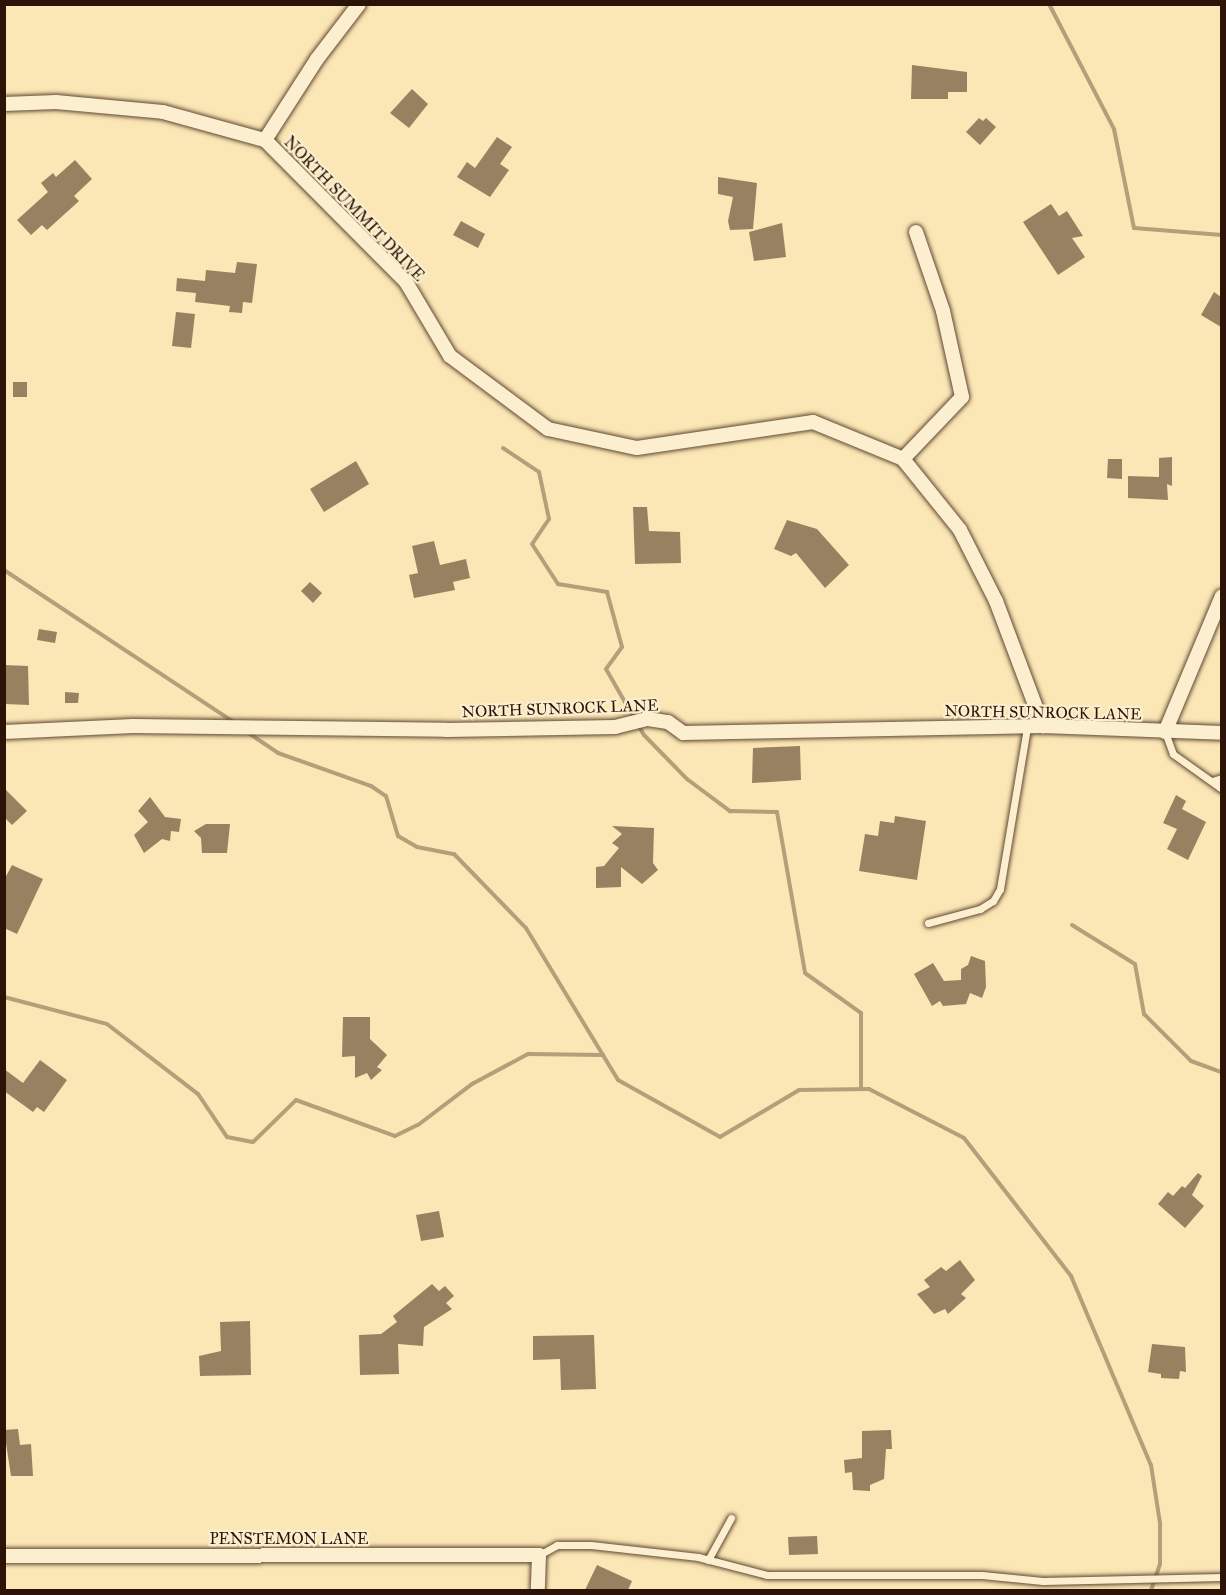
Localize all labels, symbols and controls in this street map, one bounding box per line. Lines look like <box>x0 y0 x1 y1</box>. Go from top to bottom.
street label: NORTH SUMMIT DRIVE <box>280 133 428 285</box>
street label: NORTH SUNROCK LANE <box>461 696 659 722</box>
street label: NORTH SUNROCK LANE <box>944 702 1142 724</box>
street label: PENSTEMON LANE <box>209 1529 369 1549</box>

